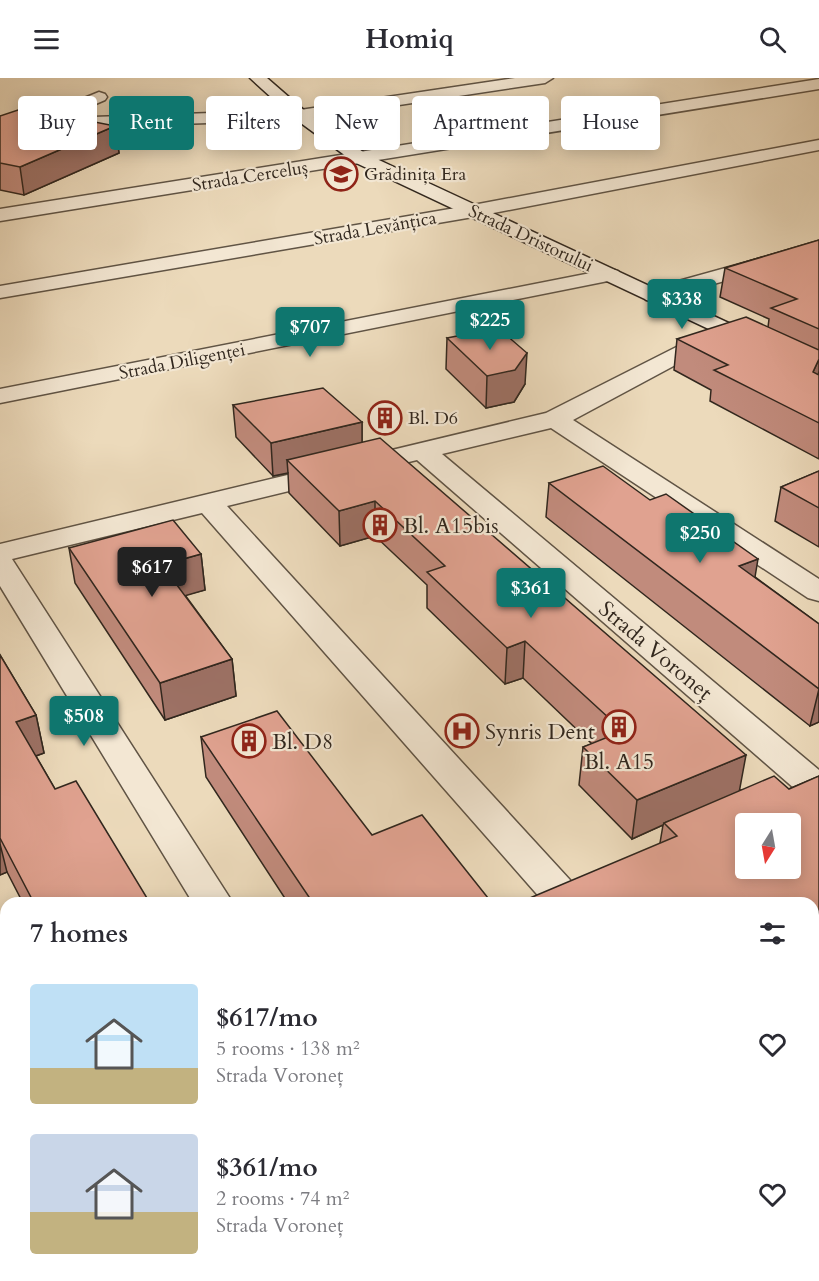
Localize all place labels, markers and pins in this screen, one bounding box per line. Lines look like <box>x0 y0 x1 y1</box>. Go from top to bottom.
school or university icon: Grădinița Era <box>323 156 359 192</box>
place label: Grădinița Era <box>364 162 466 187</box>
pin: $338 <box>646 279 718 330</box>
pin: $225 <box>454 300 526 351</box>
pin: $707 <box>274 307 346 358</box>
building icon: Bl. D6 <box>367 400 403 436</box>
place label: Bl. D6 <box>408 406 458 431</box>
building icon: Bl. A15bis <box>362 507 398 543</box>
place label: Bl. A15bis <box>403 511 499 541</box>
pin: $250 <box>664 513 736 564</box>
pin: $617 <box>116 547 188 598</box>
pin: $361 <box>495 568 567 619</box>
pin: $508 <box>48 696 120 747</box>
building icon: Bl. A15 <box>601 709 637 745</box>
hospital icon: Synris Dent <box>444 713 480 749</box>
place label: Synris Dent <box>485 717 595 747</box>
building icon: Bl. D8 <box>231 723 267 759</box>
place label: Bl. D8 <box>272 727 333 757</box>
place label: Bl. A15 <box>584 747 654 777</box>

